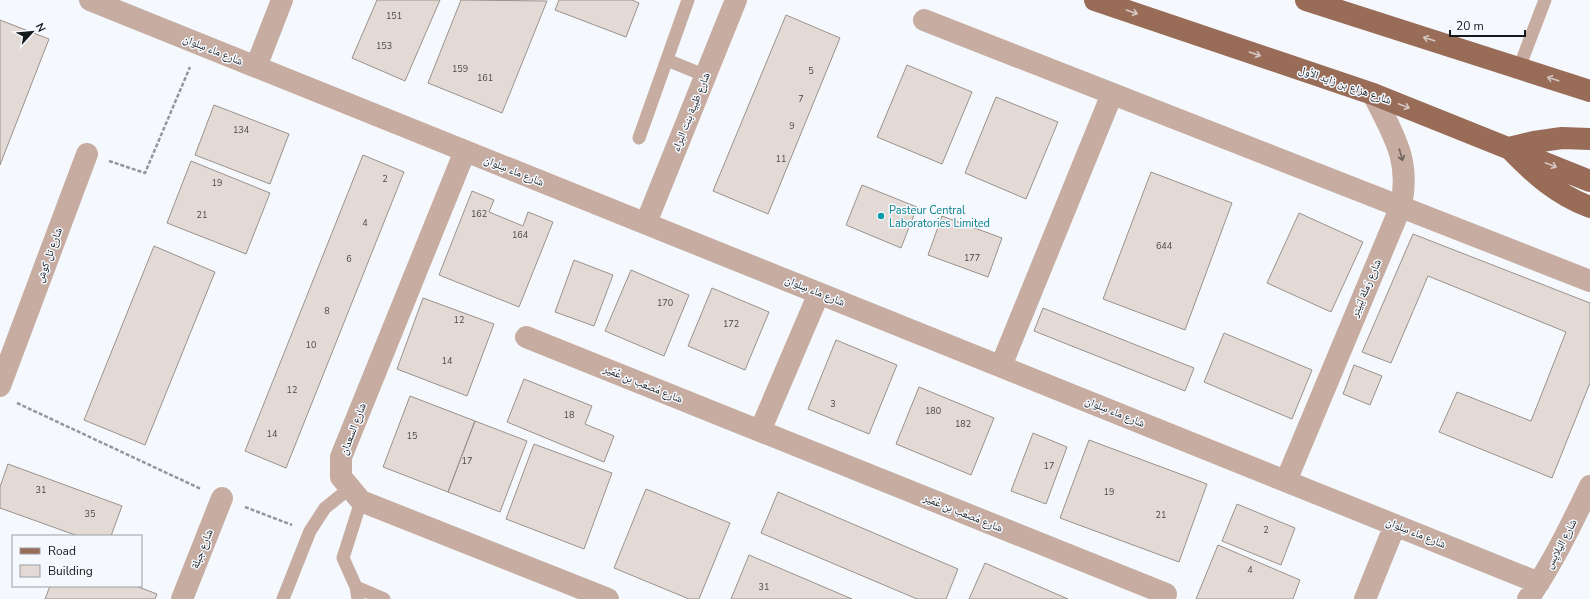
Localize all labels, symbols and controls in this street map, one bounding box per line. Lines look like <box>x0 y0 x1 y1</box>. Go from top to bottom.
one-way arrow <box>1126 9 1138 17</box>
house number: 151 <box>386 10 402 22</box>
north arrow <box>12 12 52 52</box>
scale bar <box>1450 12 1525 38</box>
text: 20 m <box>1456 18 1484 34</box>
text: N <box>32 21 49 35</box>
street label: شارع ماء سِلوان <box>181 31 245 69</box>
one-way arrow <box>1423 35 1436 42</box>
house number: 153 <box>376 40 392 52</box>
one-way arrow <box>1249 51 1262 58</box>
street label: شارع هزاع بن زايد الأول <box>1297 62 1393 108</box>
house number: 159 <box>452 63 468 75</box>
house number: 5 <box>808 65 814 77</box>
street label: شارع ظبية بنت البراء <box>668 70 714 154</box>
house number: 161 <box>477 72 493 84</box>
one-way arrow <box>1547 75 1560 82</box>
house number: 7 <box>798 93 804 105</box>
one-way arrow <box>1398 103 1410 110</box>
house number: 9 <box>789 120 795 132</box>
house number: 134 <box>233 124 250 136</box>
one-way arrow <box>1397 148 1405 161</box>
street label: شارع ماء سِلوان <box>482 152 546 190</box>
house number: 11 <box>776 153 786 165</box>
one-way arrow <box>1545 161 1557 169</box>
house number: 2 <box>382 173 388 185</box>
house number: 19 <box>212 177 222 189</box>
place label: Pasteur Central Laboratories Limited <box>889 203 990 231</box>
house number: 162 <box>471 208 487 220</box>
house number: 21 <box>197 209 207 221</box>
marker: Pasteur Central Laboratories Limited <box>876 211 886 221</box>
house number: 4 <box>362 217 368 229</box>
street label: شارع تل كوش <box>32 225 66 285</box>
house number: 164 <box>512 229 529 241</box>
house number: 644 <box>1156 240 1173 252</box>
house number: 177 <box>964 252 980 264</box>
house number: 6 <box>346 253 352 265</box>
street label: شارع رَملة لِبَيتِر <box>1347 257 1385 320</box>
street label: شارع ماء سِلوان <box>783 272 847 310</box>
house number: 170 <box>657 297 673 309</box>
house number: 8 <box>324 305 330 317</box>
house number: 12 <box>454 314 464 326</box>
house number: 172 <box>723 318 739 330</box>
house number: 10 <box>306 339 316 351</box>
house number: 14 <box>442 355 453 367</box>
street label: شارع مُصعَب بن عُمَير <box>600 361 685 407</box>
house number: 12 <box>287 384 297 396</box>
street label: شارع ماء سِلوان <box>1083 393 1147 431</box>
house number: 3 <box>830 398 836 410</box>
street label: شارع السعدان <box>336 401 370 457</box>
house number: 180 <box>925 405 941 417</box>
house number: 18 <box>564 409 574 421</box>
house number: 182 <box>955 418 971 430</box>
house number: 14 <box>267 428 278 440</box>
house number: 15 <box>407 430 417 442</box>
house number: 17 <box>462 455 472 467</box>
house number: 17 <box>1044 460 1054 472</box>
house number: 31 <box>36 484 46 496</box>
house number: 19 <box>1104 486 1114 498</box>
street label: شارع مُصعَب بن عُمَير <box>920 490 1005 536</box>
house number: 35 <box>85 508 95 520</box>
house number: 21 <box>1156 509 1166 521</box>
street label: شارع ماء سِلوان <box>1384 514 1448 552</box>
street label: شارع اليَلايِس <box>1542 516 1580 572</box>
house number: 2 <box>1263 524 1269 536</box>
street label: شارع جبلة <box>187 527 217 571</box>
legend <box>12 535 142 587</box>
text: Road <box>48 543 76 559</box>
text: Building <box>48 563 93 579</box>
house number: 4 <box>1247 564 1253 576</box>
house number: 31 <box>759 581 769 593</box>

